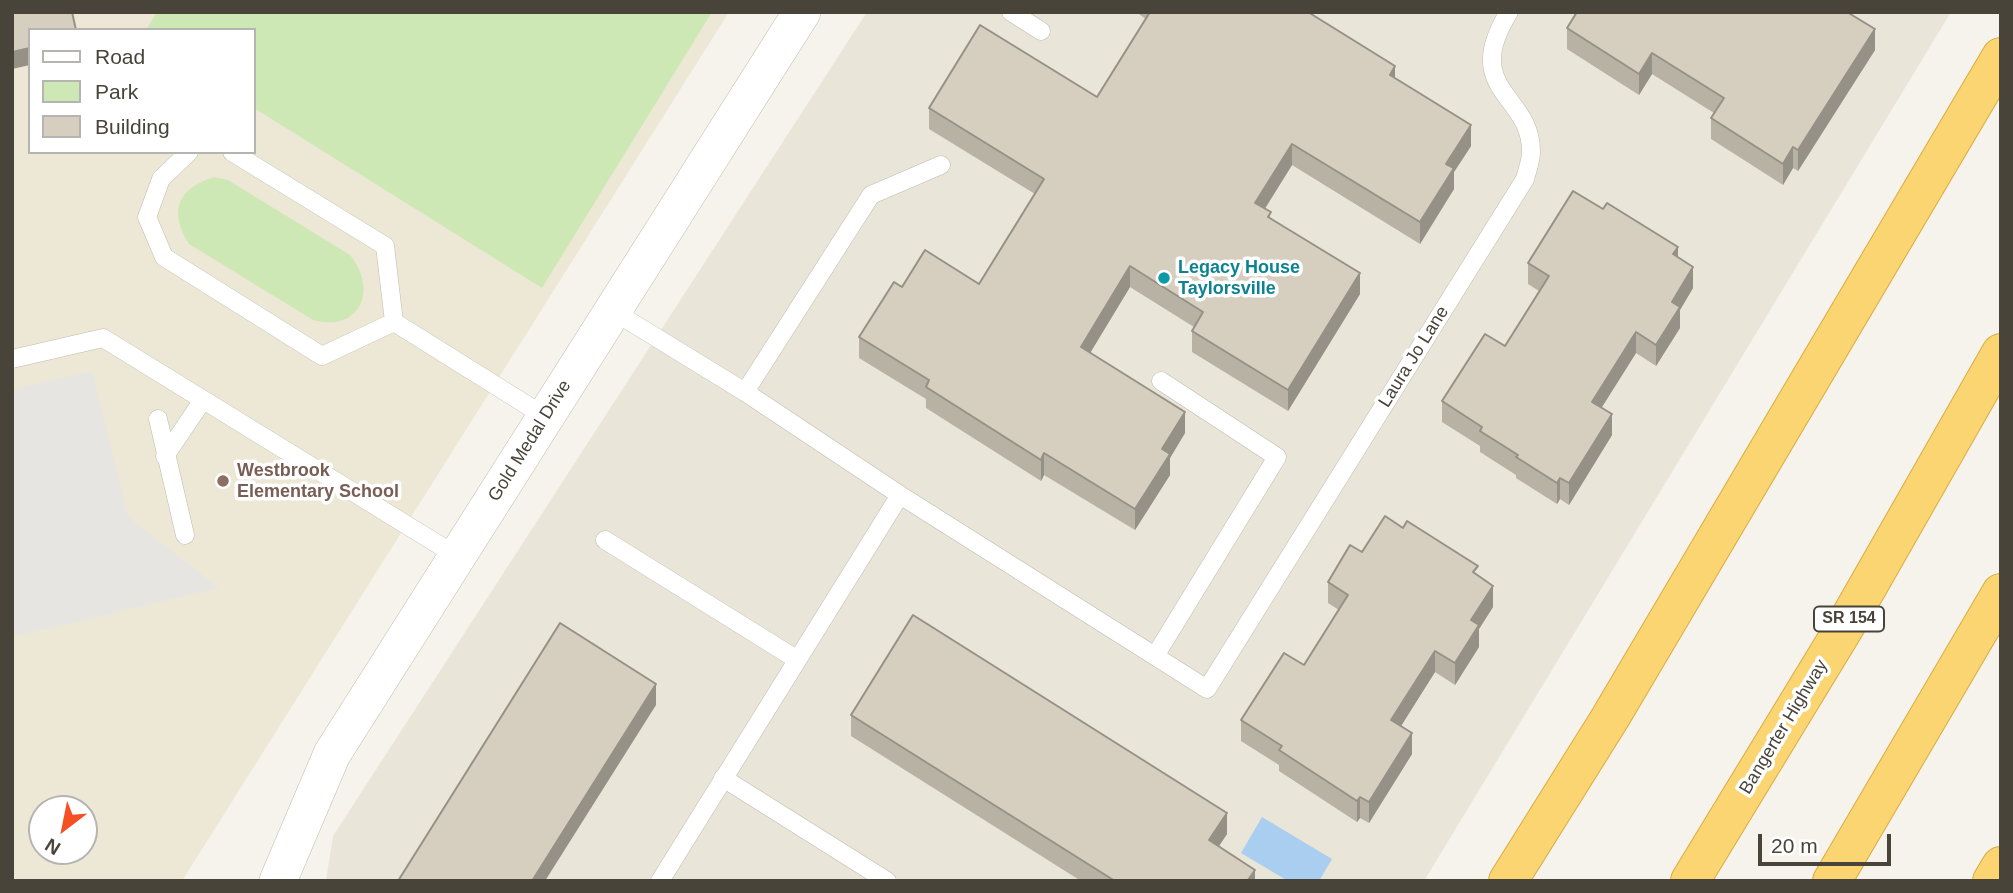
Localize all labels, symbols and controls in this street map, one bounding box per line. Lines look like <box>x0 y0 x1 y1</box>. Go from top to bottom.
legend <box>28 28 256 154</box>
text: Road <box>95 45 145 68</box>
text: Park <box>95 80 138 103</box>
text: Building <box>95 115 170 138</box>
place label: Legacy House Taylorsville <box>1178 257 1300 300</box>
marker: Legacy House Taylorsville <box>1156 270 1172 286</box>
street label: Laura Jo Lane <box>1374 302 1454 412</box>
street label: Gold Medal Drive <box>484 376 576 506</box>
place label: Westbrook Elementary School <box>237 460 399 503</box>
marker: Westbrook Elementary School <box>215 473 231 489</box>
road number: SR 154 <box>1814 606 1884 632</box>
street label: Bangerter Highway <box>1735 656 1833 798</box>
north arrow <box>28 795 98 865</box>
scale bar <box>1761 820 1894 864</box>
text: N <box>41 834 64 859</box>
text: 20 m <box>1771 834 1818 857</box>

